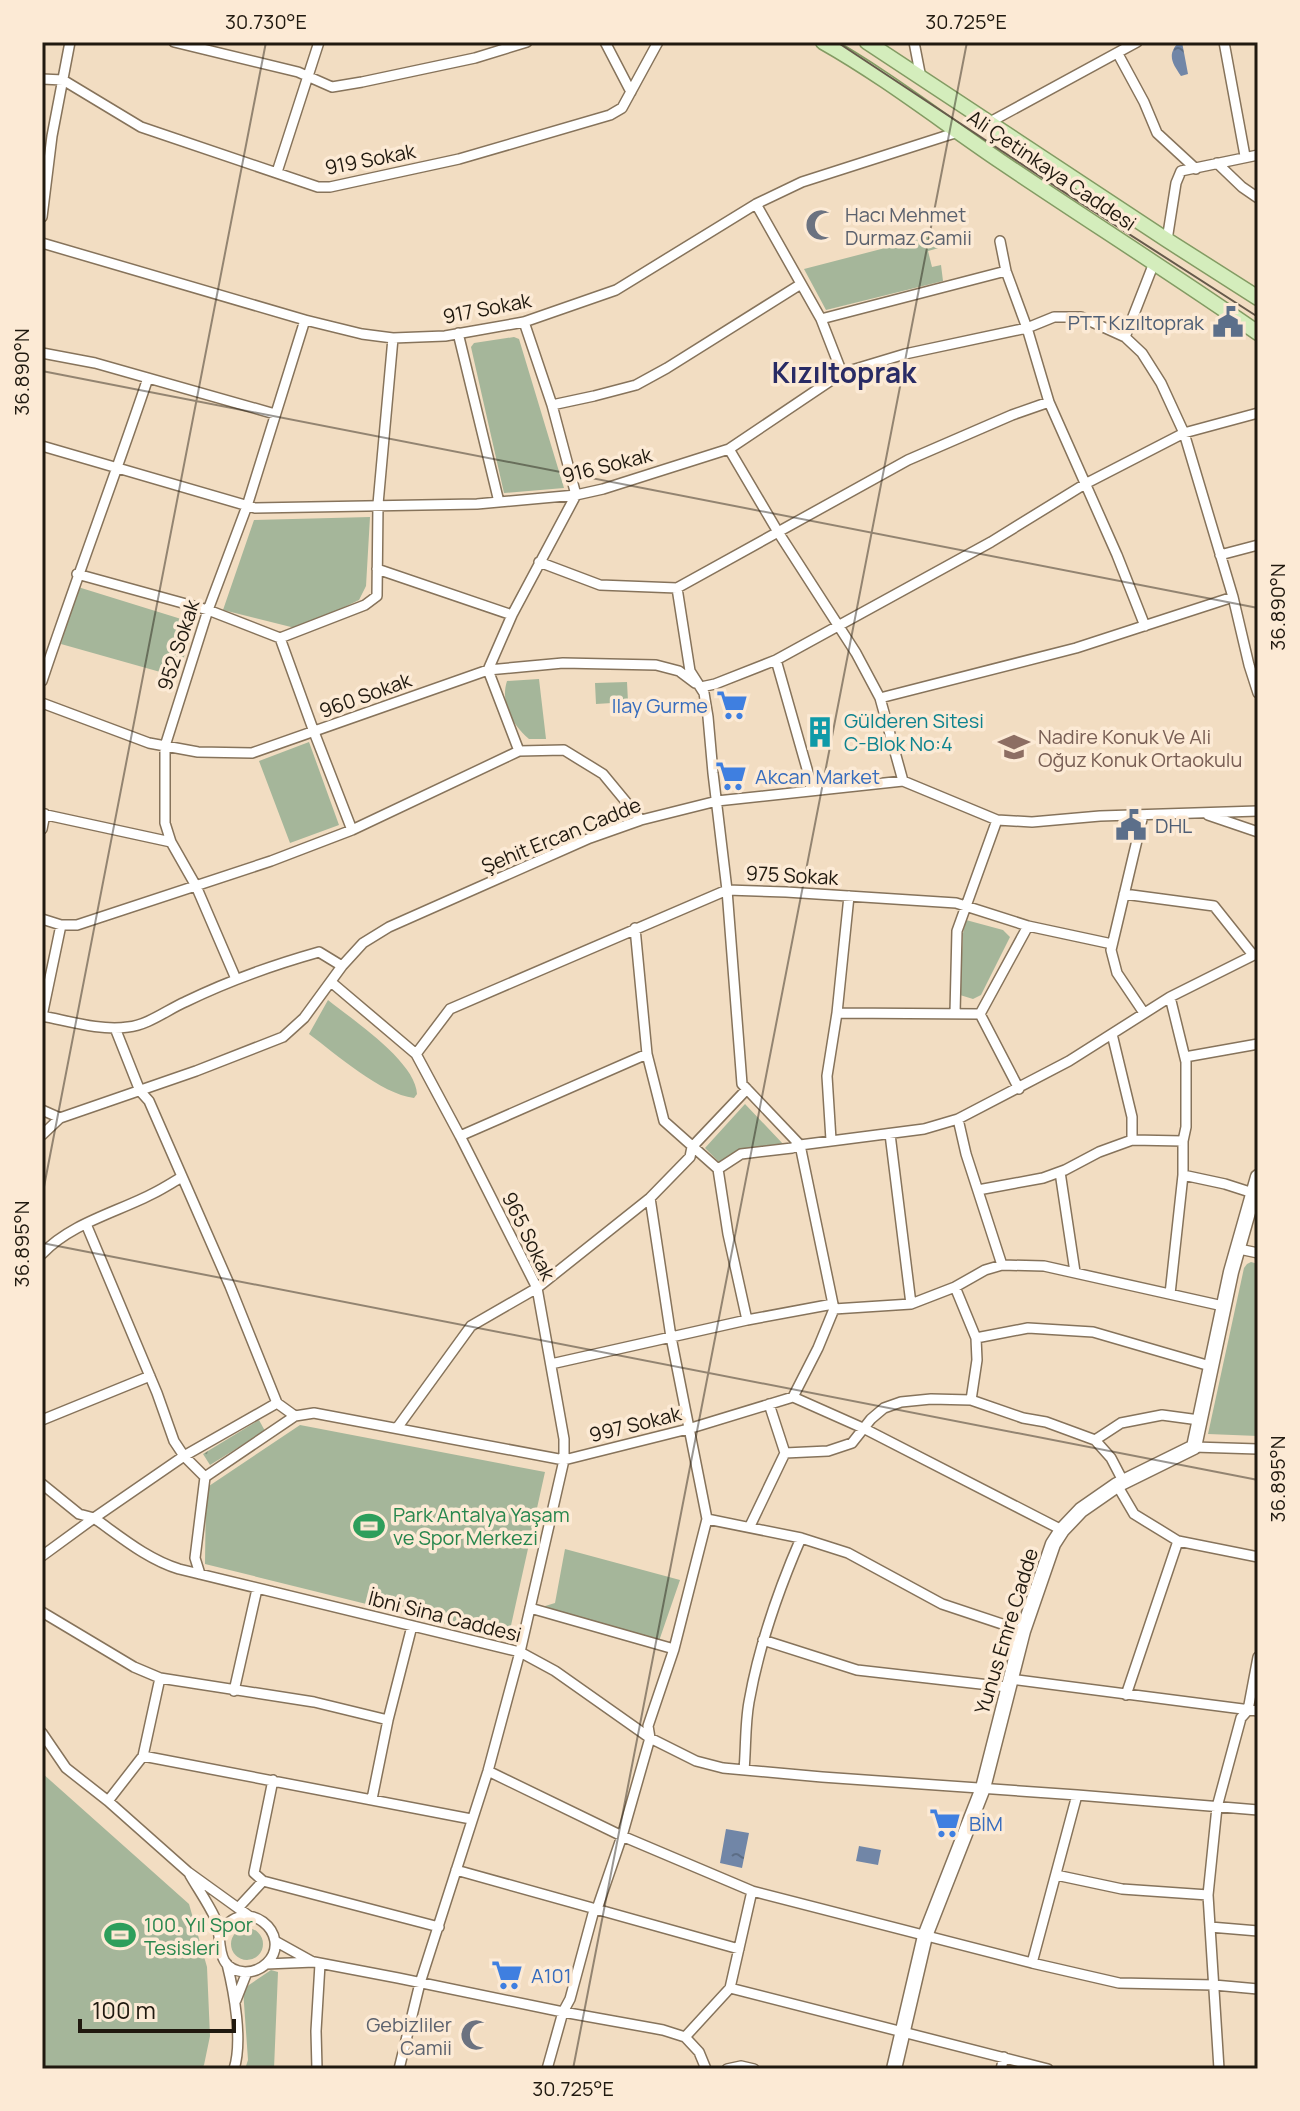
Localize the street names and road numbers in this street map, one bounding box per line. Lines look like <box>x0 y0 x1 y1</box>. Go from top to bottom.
street label: Ali Çetinkaya Caddesi <box>962 103 1142 237</box>
street label: 919 Sokak <box>322 137 419 181</box>
street label: 917 Sokak <box>441 286 534 330</box>
street label: 916 Sokak <box>559 441 656 489</box>
street label: 952 Sokak <box>151 595 206 694</box>
street label: 960 Sokak <box>315 666 416 724</box>
street label: Şehit Ercan Cadde <box>477 791 645 879</box>
street label: 975 Sokak <box>745 859 840 891</box>
street label: 965 Sokak <box>496 1187 563 1286</box>
street label: 997 Sokak <box>586 1399 685 1448</box>
street label: Yunus Emre Cadde <box>968 1545 1044 1717</box>
street label: İbni Sina Caddesi <box>366 1584 524 1648</box>

